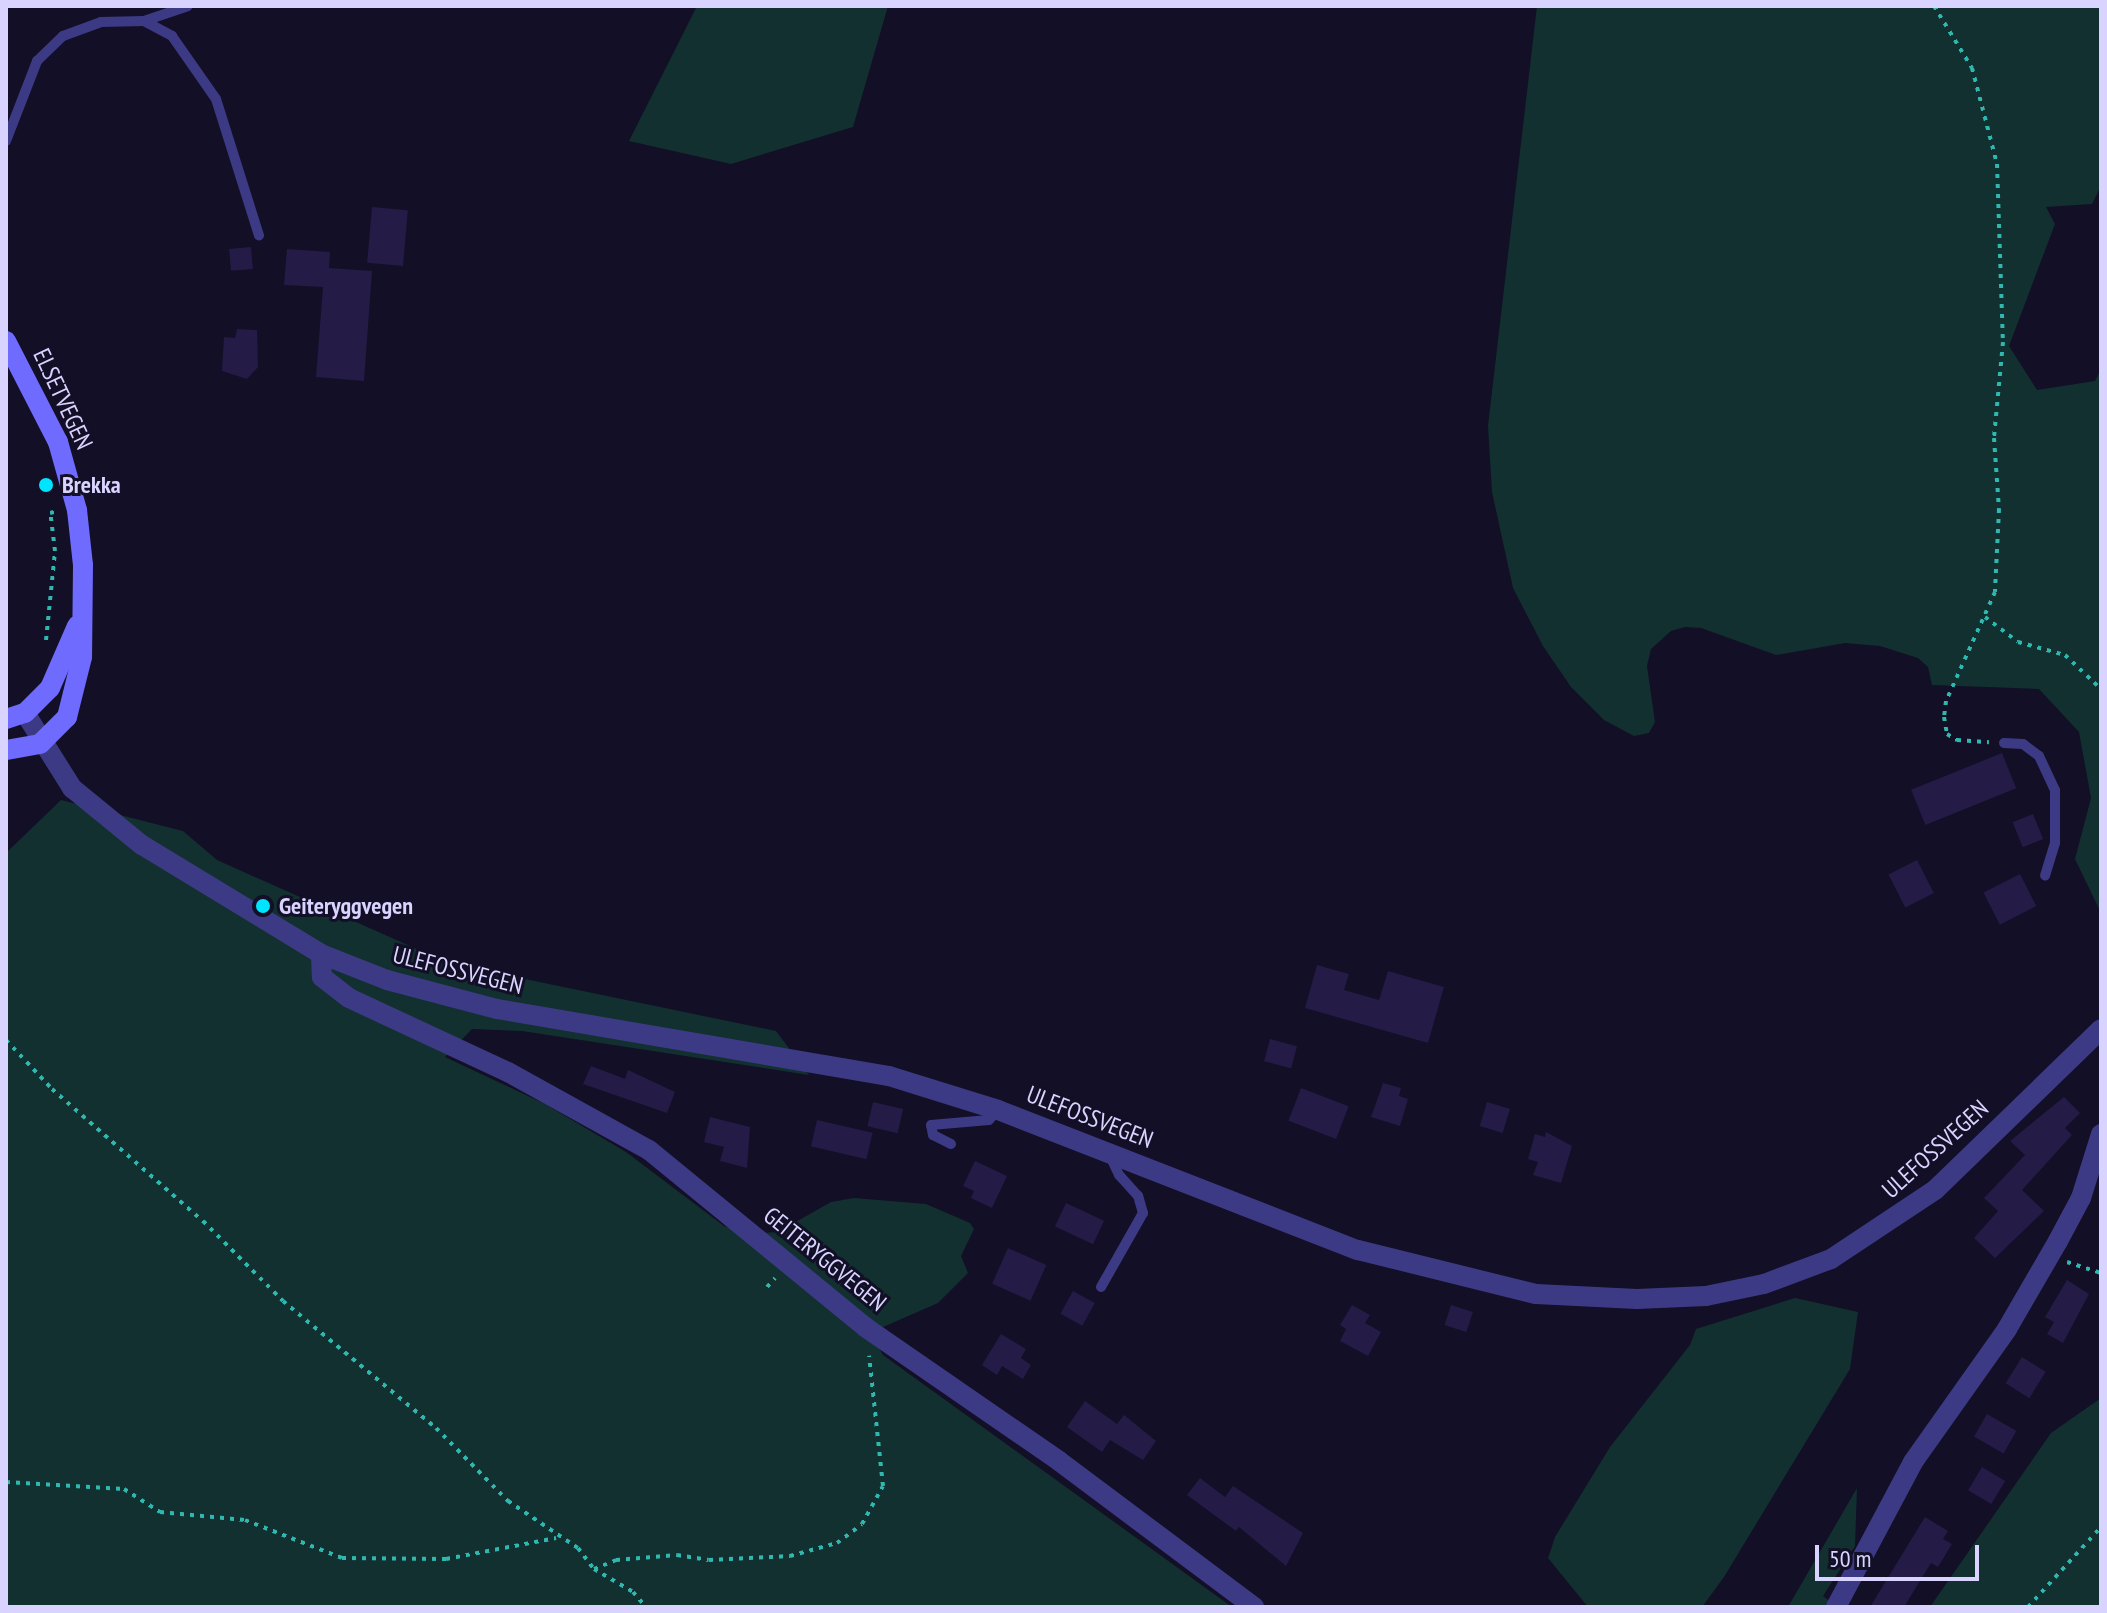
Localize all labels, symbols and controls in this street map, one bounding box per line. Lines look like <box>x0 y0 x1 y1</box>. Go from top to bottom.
street label: ELSETVEGEN <box>27 344 99 454</box>
place label: Brekka <box>62 471 121 499</box>
marker: Brekka <box>37 476 55 494</box>
place label: Geiteryggvegen <box>279 892 413 920</box>
marker: Geiteryggvegen <box>254 897 272 915</box>
street label: ULEFOSSVEGEN <box>390 940 526 1000</box>
street label: ULEFOSSVEGEN <box>1023 1080 1157 1154</box>
street label: ULEFOSSVEGEN <box>1876 1094 1994 1204</box>
street label: GEITERYGGVEGEN <box>758 1201 892 1317</box>
scale bar <box>1819 1529 1983 1579</box>
text: 50 m <box>1829 1543 1871 1574</box>

